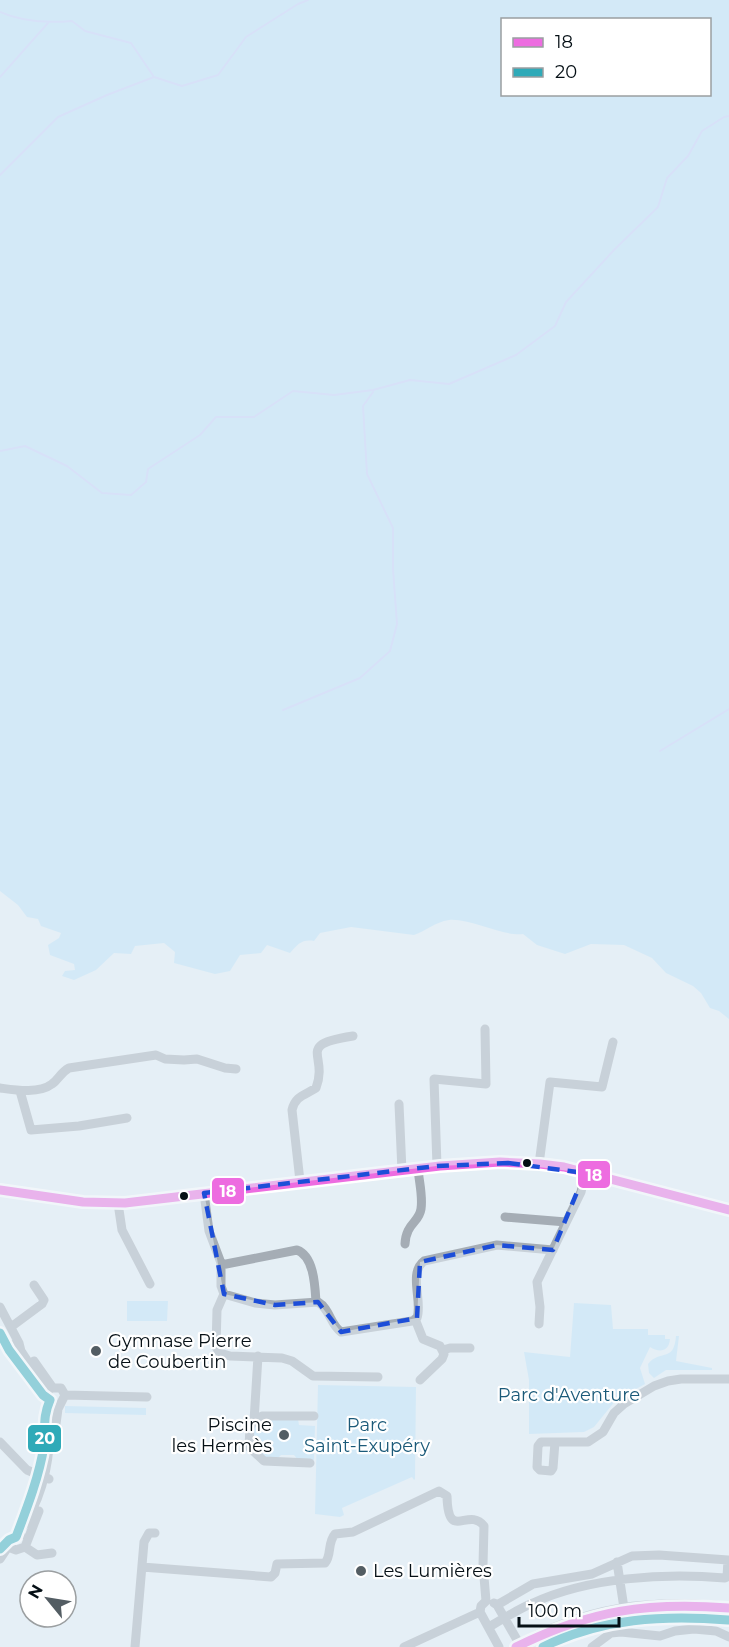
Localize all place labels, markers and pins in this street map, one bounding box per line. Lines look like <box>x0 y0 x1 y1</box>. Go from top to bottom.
unlabelled marker <box>521 1157 533 1169</box>
unlabelled marker <box>178 1190 190 1202</box>
place label: Gymnase Pierre de Coubertin <box>108 1330 252 1373</box>
marker: Gymnase Pierre de Coubertin <box>89 1344 103 1358</box>
place label: Piscine les Hermès <box>171 1414 272 1457</box>
marker: Piscine les Hermès <box>277 1428 291 1442</box>
place label: Les Lumières <box>373 1560 492 1582</box>
marker: Les Lumières <box>354 1564 368 1578</box>

